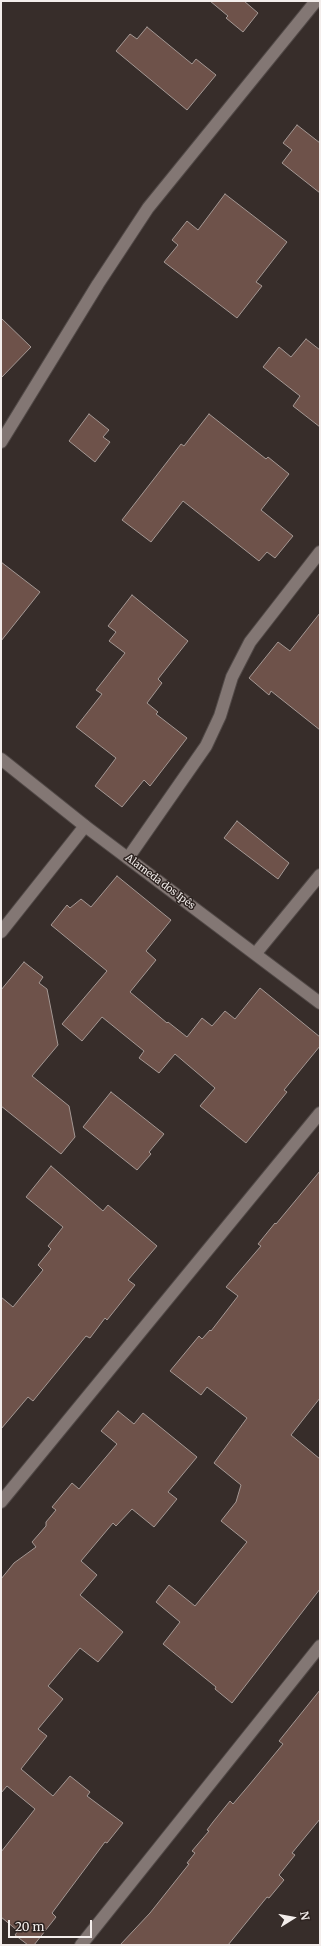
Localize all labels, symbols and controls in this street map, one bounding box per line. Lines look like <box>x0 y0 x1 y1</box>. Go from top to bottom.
street label: Alameda dos Ipês <box>123 852 197 912</box>
north arrow <box>273 1898 313 1938</box>
text: N <box>297 1910 312 1921</box>
scale bar <box>10 1912 94 1938</box>
text: 20 m <box>15 1919 44 1934</box>

